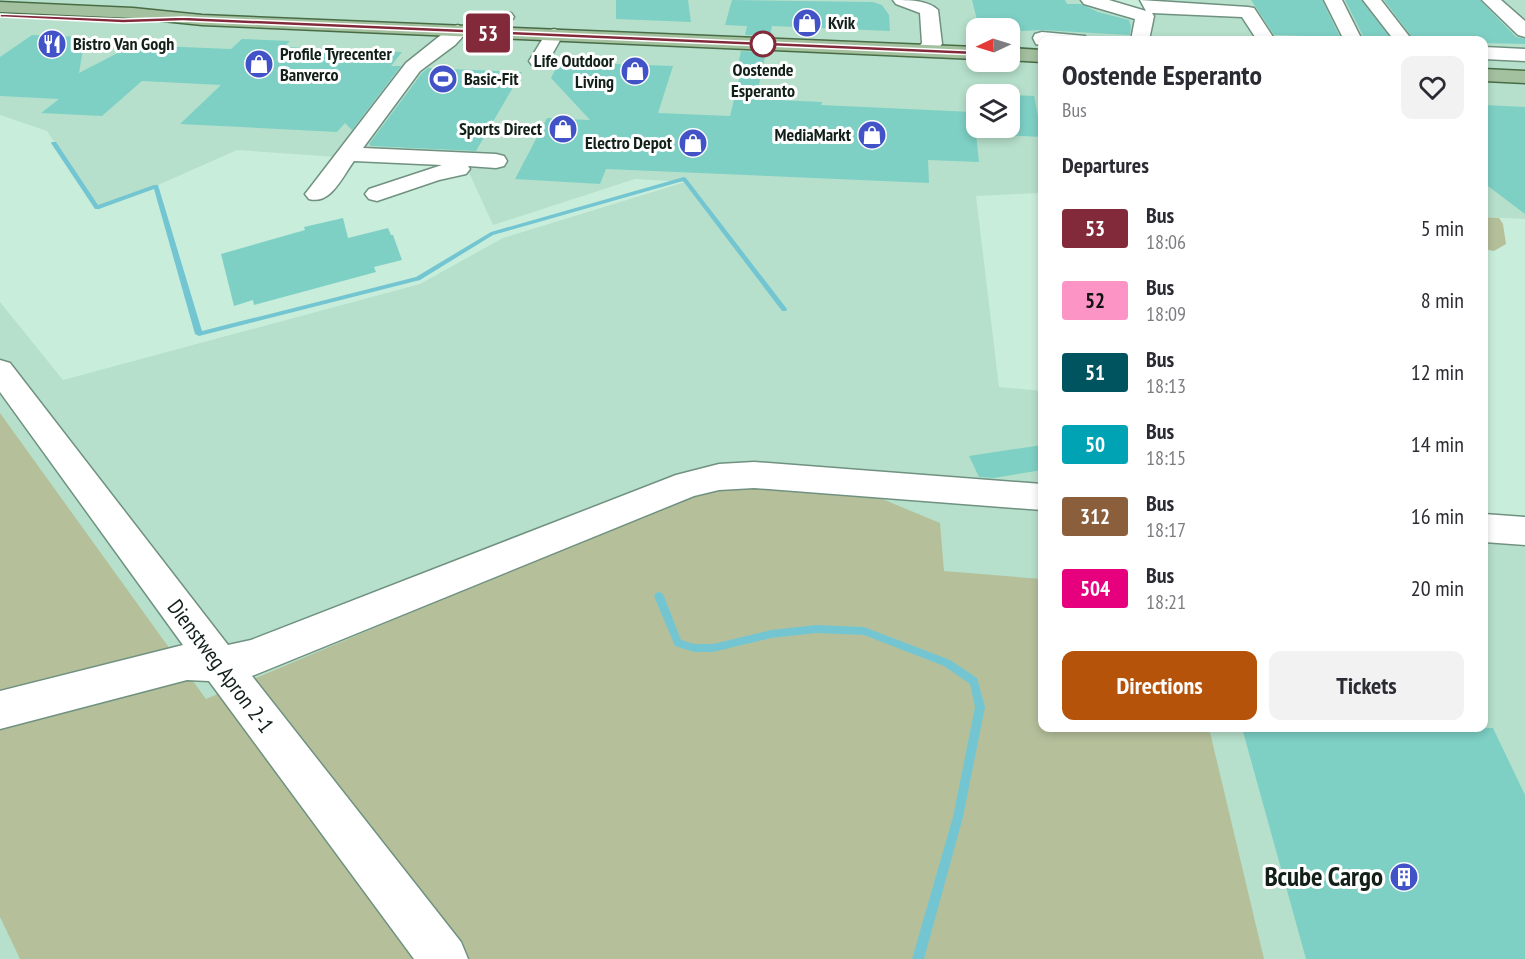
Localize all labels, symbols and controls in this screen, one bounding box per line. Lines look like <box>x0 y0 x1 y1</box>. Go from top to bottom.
shop icon: Kvik <box>791 7 823 39</box>
place label: Kvik <box>828 11 856 34</box>
line badge: 53 <box>461 14 515 52</box>
north arrow <box>966 18 1020 72</box>
map controls <box>966 18 1020 138</box>
text: 53 <box>478 20 498 47</box>
restaurant icon: Bistro Van Gogh <box>36 28 68 60</box>
marker: Oostende Esperanto <box>750 31 776 57</box>
place label: Bistro Van Gogh <box>73 32 174 55</box>
place label: Profile Tyrecenter Banverco <box>280 42 393 86</box>
shop icon: Profile Tyrecenter Banverco <box>243 48 275 80</box>
place label: Life Outdoor Living <box>534 49 615 93</box>
shop icon: Life Outdoor Living <box>619 55 651 87</box>
text: Oostende Esperanto <box>1062 56 1262 93</box>
button: heart <box>1401 56 1464 119</box>
place label: Oostende Esperanto <box>731 58 795 102</box>
sports icon: Basic-Fit <box>427 63 459 95</box>
place label: Basic-Fit <box>464 67 519 90</box>
button: layers <box>966 84 1020 138</box>
text: Bus <box>1062 97 1087 123</box>
shop icon: Sports Direct <box>547 113 579 145</box>
place label: Sports Direct <box>459 117 543 140</box>
shop icon: MediaMarkt <box>856 119 888 151</box>
place label: MediaMarkt <box>775 123 852 146</box>
shop icon: Electro Depot <box>677 127 709 159</box>
place label: Electro Depot <box>585 131 673 154</box>
text: Departures <box>1062 151 1149 179</box>
text: Bus <box>1146 201 1174 229</box>
text: 5 min <box>1421 214 1464 242</box>
text: 53 <box>1085 215 1105 242</box>
text: 18:06 <box>1146 229 1186 255</box>
text: Bus <box>1146 273 1174 301</box>
text: 8 min <box>1421 286 1464 314</box>
text: 52 <box>1085 287 1105 314</box>
text: 18:09 <box>1146 301 1186 327</box>
text: Bus <box>1146 345 1174 373</box>
text: 12 min <box>1411 358 1464 386</box>
text: 51 <box>1085 359 1105 386</box>
text: 18:13 <box>1146 373 1186 399</box>
text: Bus <box>1146 417 1174 445</box>
text: 14 min <box>1411 430 1464 458</box>
text: 50 <box>1085 431 1105 458</box>
text: 18:15 <box>1146 445 1186 471</box>
text: Bus <box>1146 489 1174 517</box>
text: 16 min <box>1411 502 1464 530</box>
text: 312 <box>1080 503 1110 530</box>
text: 18:17 <box>1146 517 1186 543</box>
text: Bus <box>1146 561 1174 589</box>
text: 20 min <box>1411 574 1464 602</box>
text: 504 <box>1080 575 1110 602</box>
text: 18:21 <box>1146 589 1186 615</box>
street label: Dienstweg Apron 2-1 <box>162 594 280 738</box>
button: Directions <box>1062 651 1257 720</box>
button: Tickets <box>1269 651 1464 720</box>
place label: Bcube Cargo <box>1264 859 1383 893</box>
building icon: Bcube Cargo <box>1388 861 1420 893</box>

